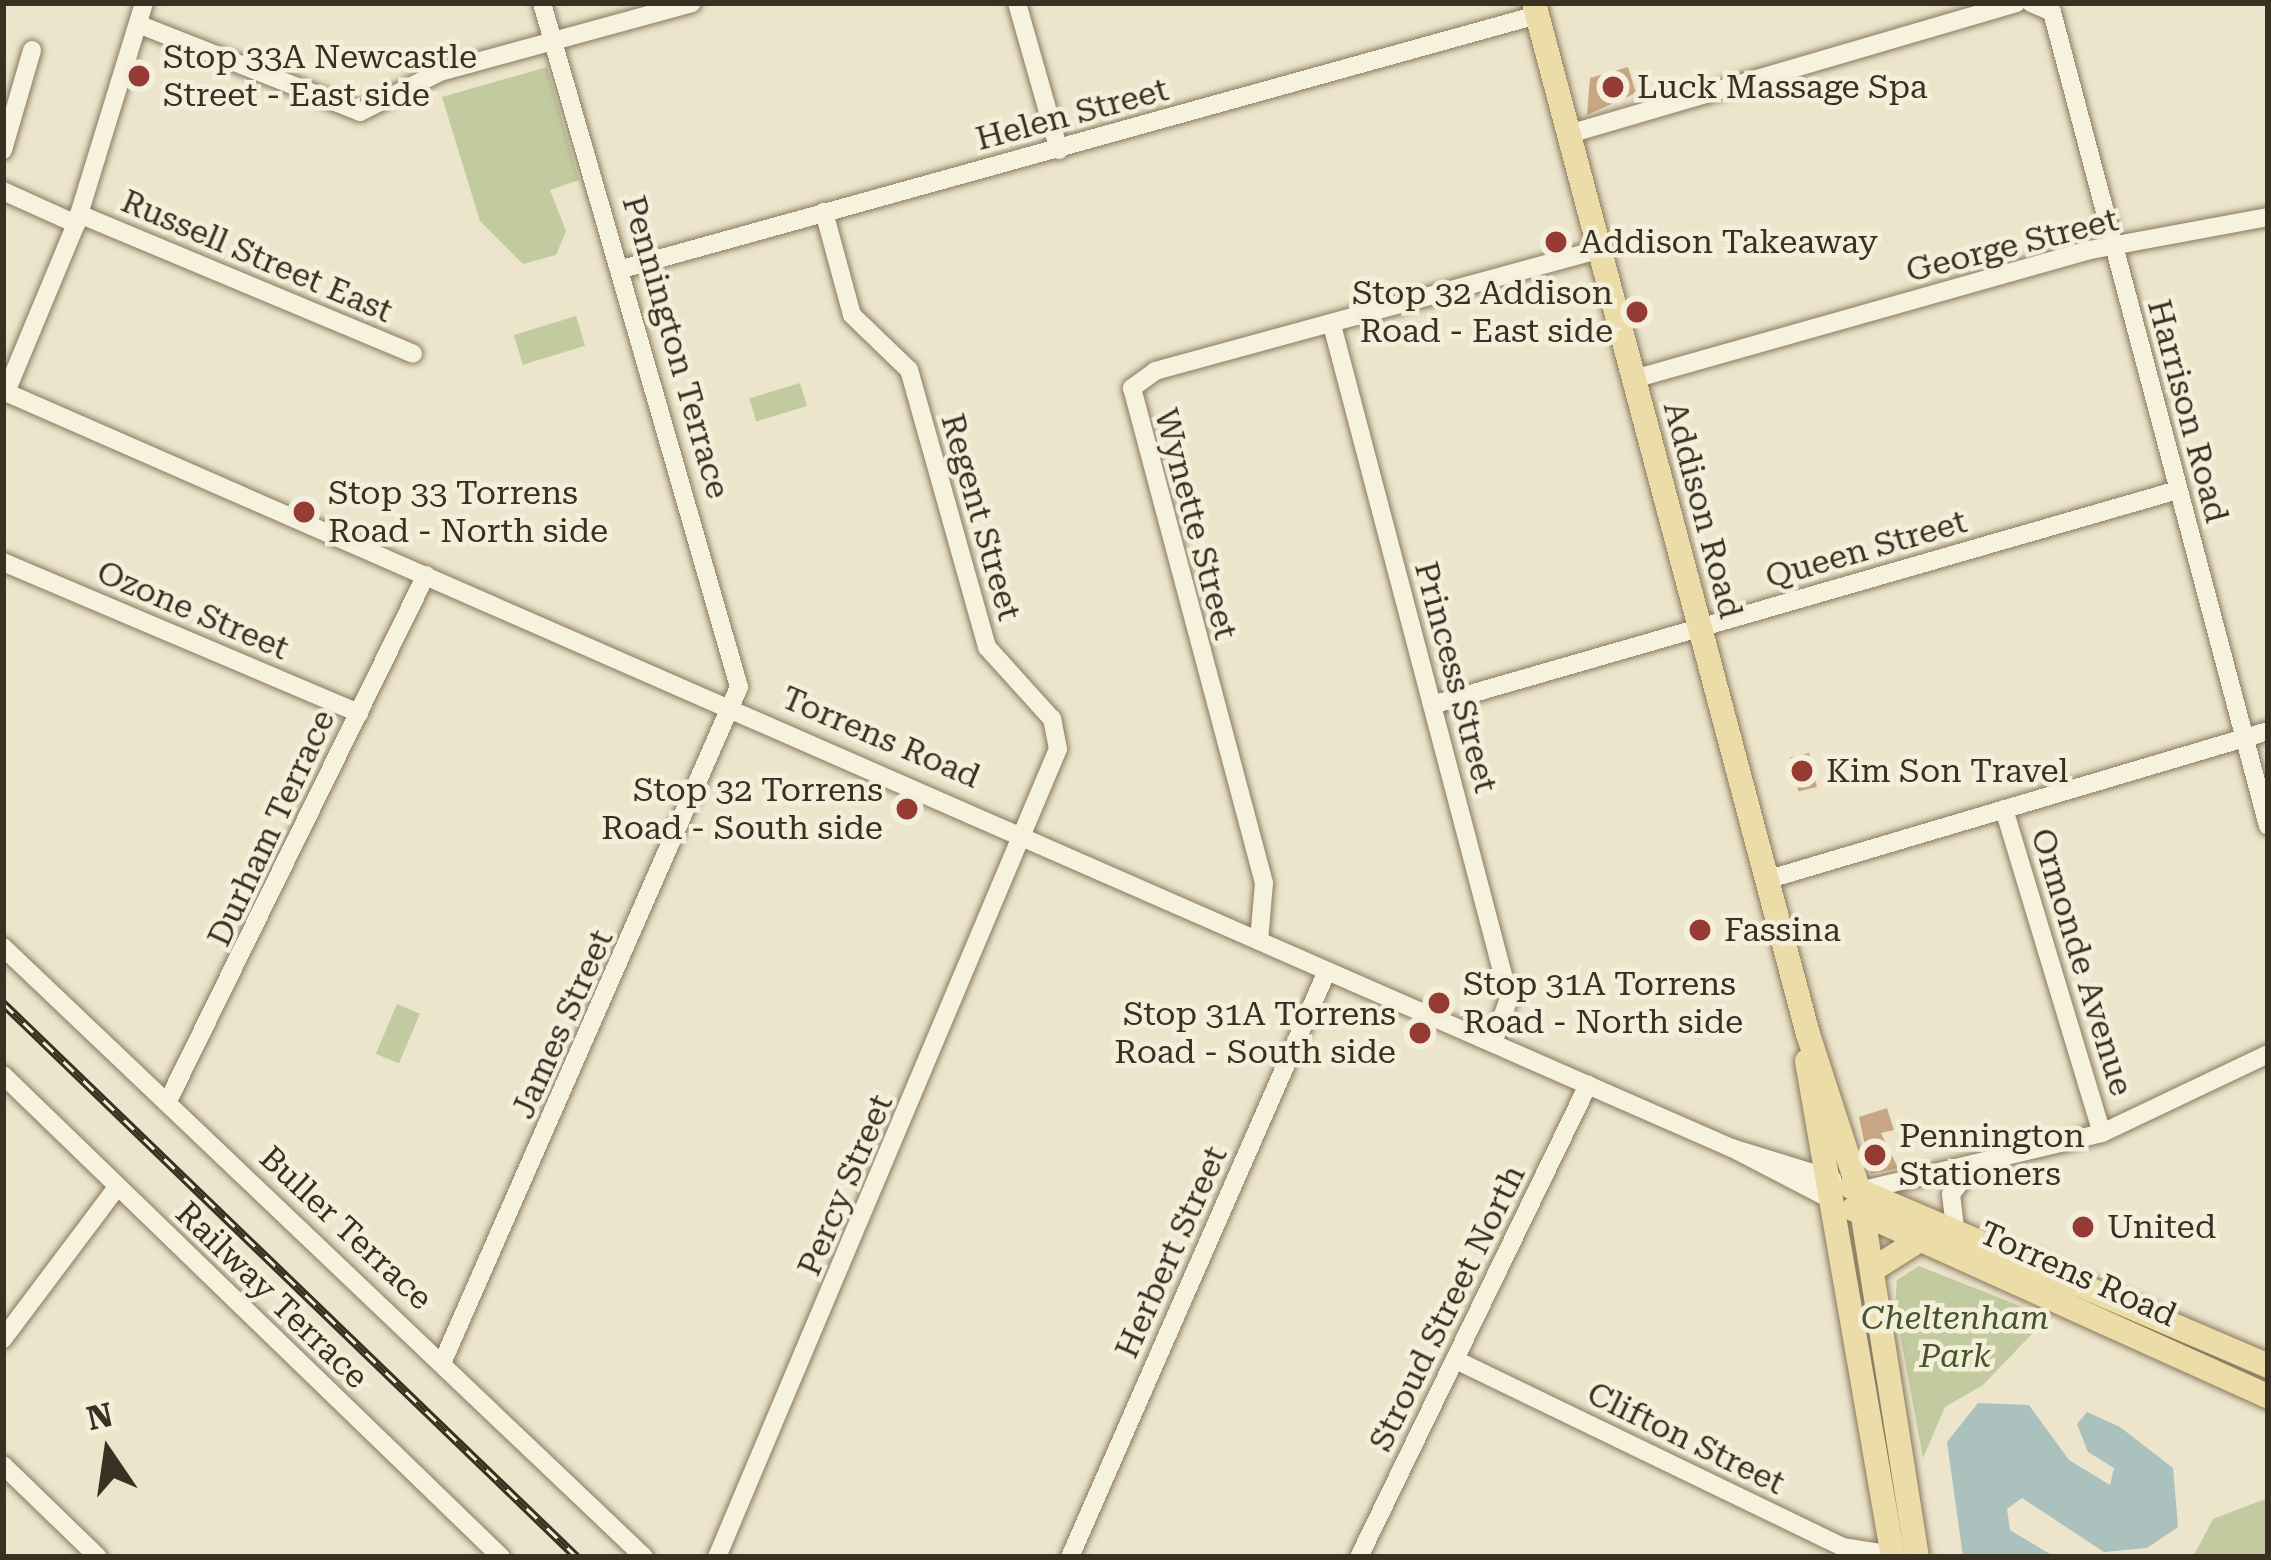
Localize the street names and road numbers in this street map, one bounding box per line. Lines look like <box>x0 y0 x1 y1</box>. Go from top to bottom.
street label: Helen Street <box>971 69 1173 159</box>
street label: Russell Street East <box>116 181 398 331</box>
street label: Pennington Terrace <box>614 191 738 503</box>
street label: George Street <box>1902 200 2122 290</box>
street label: Harrison Road <box>2139 295 2237 527</box>
street label: Addison Road <box>1655 397 1751 623</box>
street label: Wynette Street <box>1146 404 1246 644</box>
street label: Regent Street <box>933 409 1029 625</box>
street label: Queen Street <box>1761 501 1971 597</box>
street label: Ozone Street <box>91 552 295 668</box>
street label: Princess Street <box>1406 557 1506 797</box>
street label: Torrens Road <box>776 677 986 797</box>
street label: Durham Terrace <box>199 703 343 953</box>
street label: Ormonde Avenue <box>2023 824 2141 1100</box>
street label: James Street <box>503 923 621 1125</box>
street label: Percy Street <box>789 1088 901 1282</box>
street label: Buller Terrace <box>251 1138 441 1318</box>
street label: Herbert Street <box>1107 1140 1235 1364</box>
street label: Stroud Street North <box>1361 1159 1533 1457</box>
street label: Railway Terrace <box>168 1193 376 1397</box>
street label: Torrens Road <box>1973 1213 2183 1335</box>
street label: Clifton Street <box>1581 1373 1791 1503</box>

